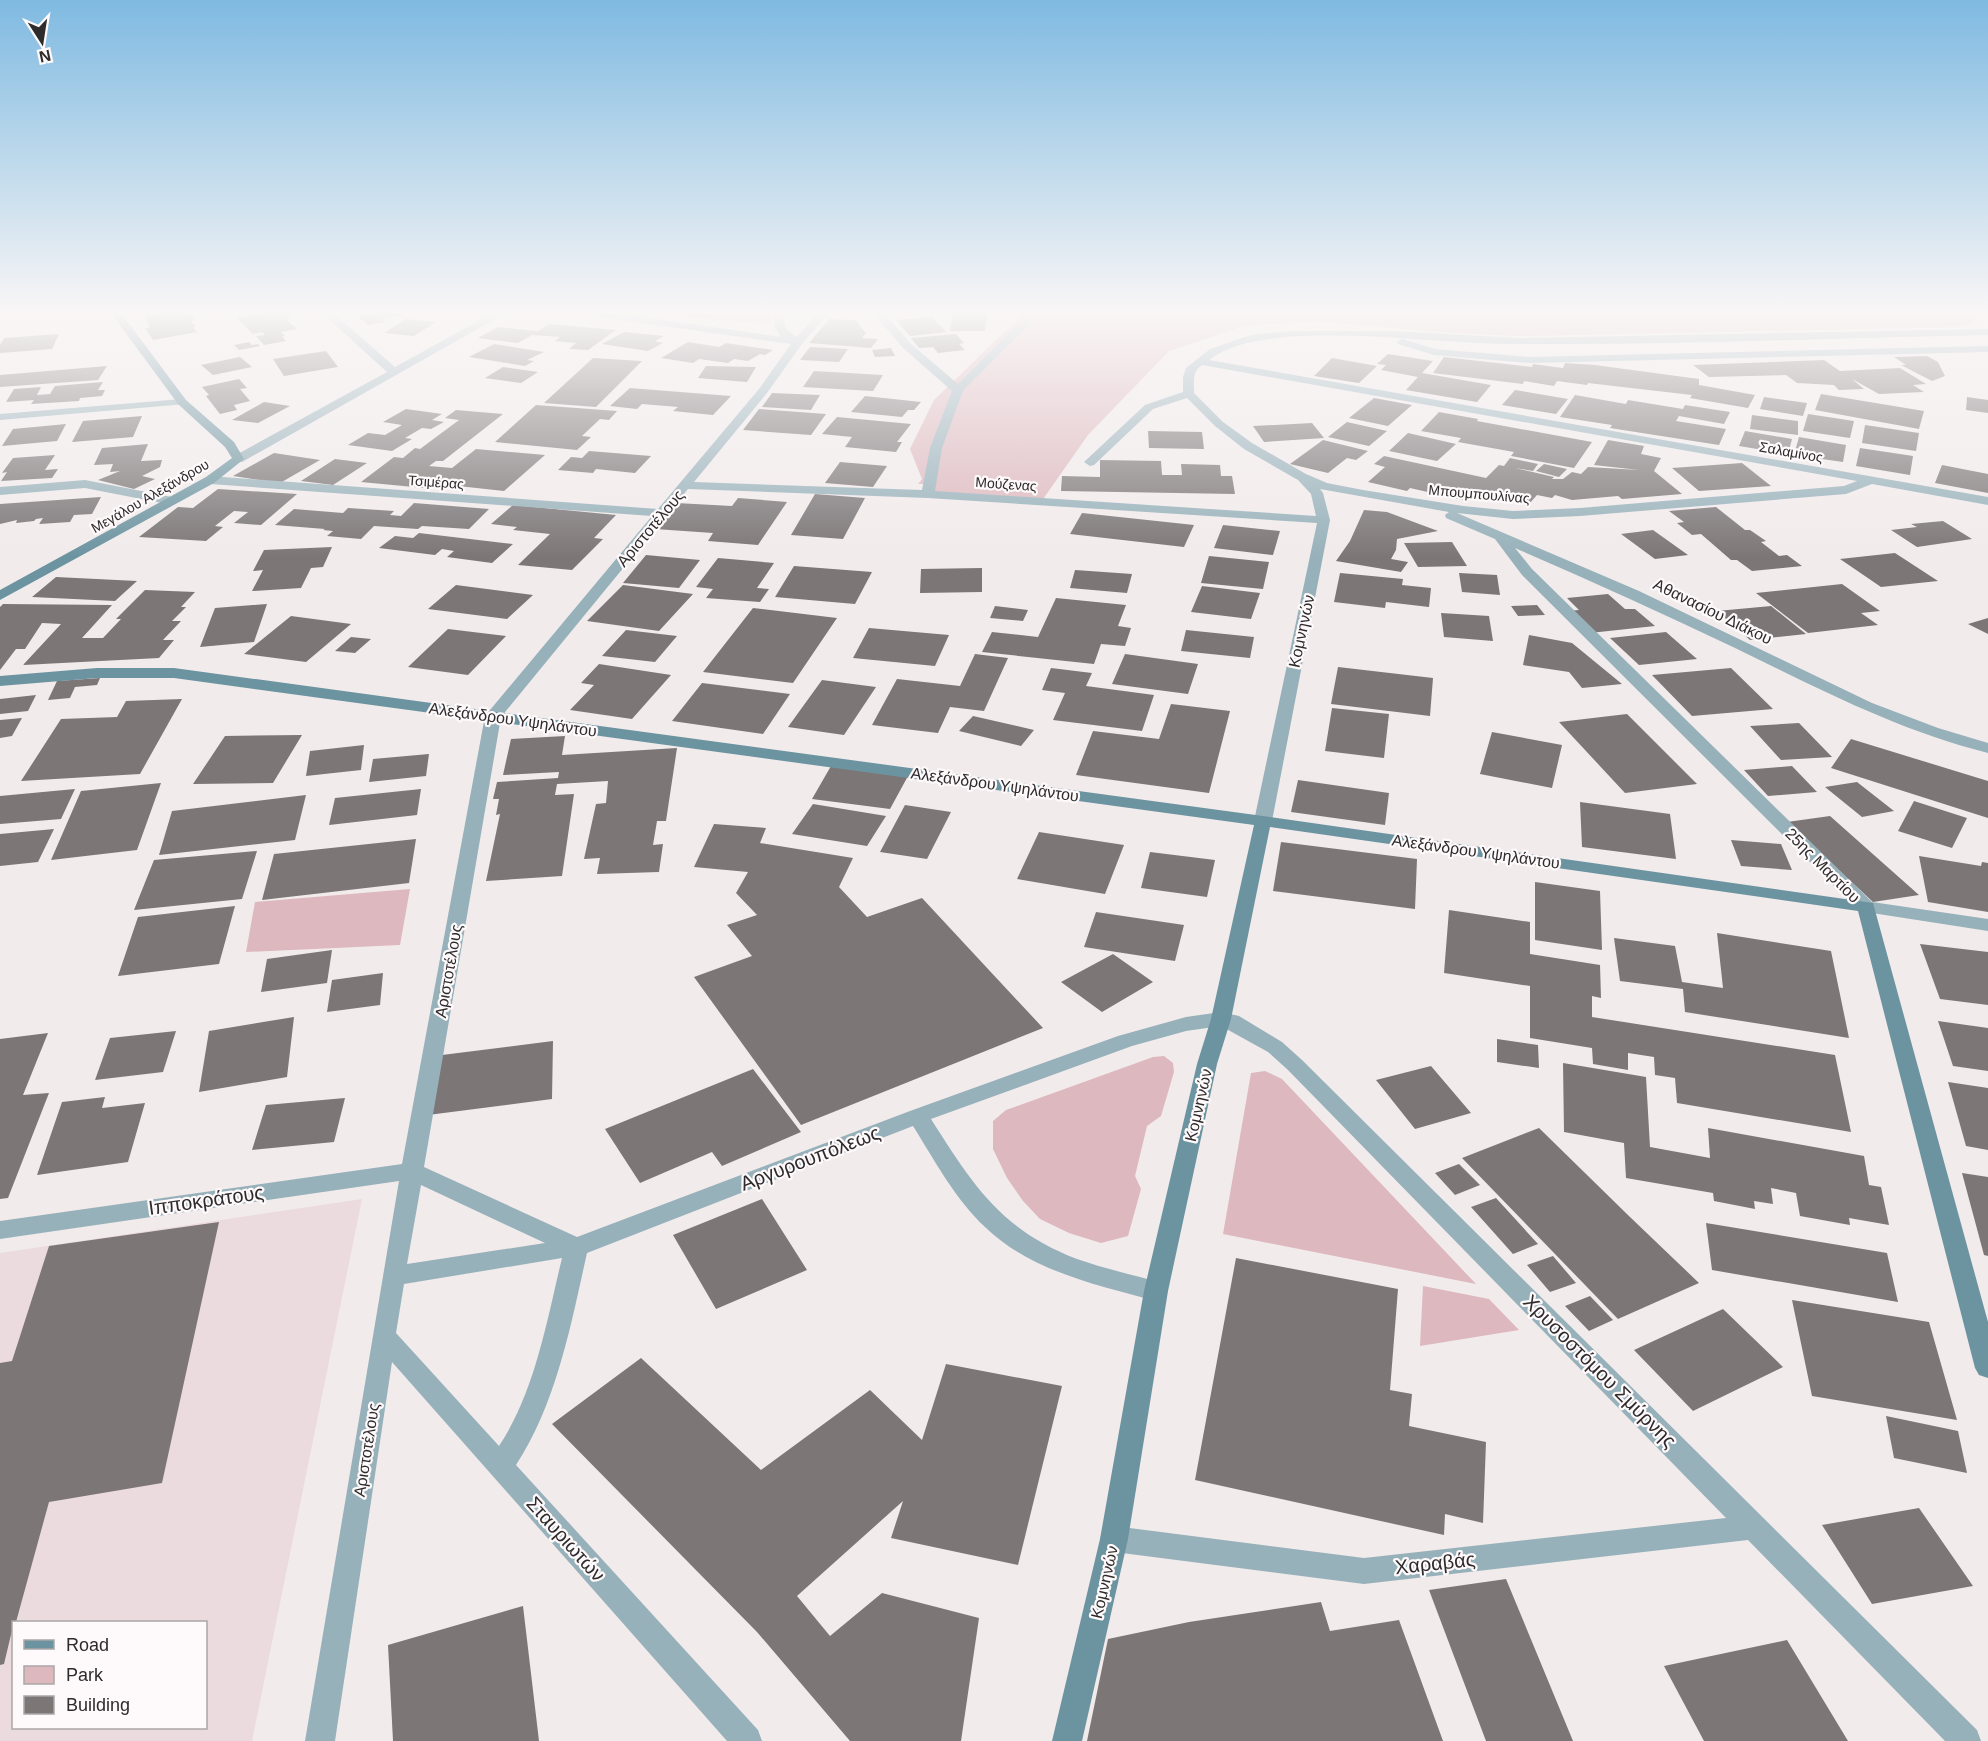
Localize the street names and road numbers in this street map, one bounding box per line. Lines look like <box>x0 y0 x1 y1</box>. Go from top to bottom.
street label: Σαλαμίνος <box>1758 439 1824 466</box>
street label: Μεγάλου Αλεξάνδρου <box>88 456 212 536</box>
street label: Τσιμέρας <box>408 472 465 492</box>
street label: Μούζενας <box>975 474 1037 494</box>
street label: Μπουμπουλίνας <box>1428 482 1530 506</box>
street label: Αριστοτέλους <box>613 486 687 570</box>
street label: Αθανασίου Διάκου <box>1651 575 1775 648</box>
street label: Κομνηνών <box>1285 593 1317 669</box>
street label: Αλεξάνδρου Υψηλάντου <box>428 699 598 741</box>
street label: Αλεξάνδρου Υψηλάντου <box>910 764 1080 806</box>
street label: 25ης Μαρτίου <box>1782 825 1863 906</box>
street label: Αλεξάνδρου Υψηλάντου <box>1391 831 1561 873</box>
street label: Αριστοτέλους <box>432 923 465 1019</box>
street label: Κομνηνών <box>1182 1067 1215 1143</box>
street label: Αργυρουπόλεως <box>737 1121 883 1195</box>
street label: Ιπποκράτους <box>147 1181 265 1219</box>
street label: Χρυσοστόμου Σμύρνης <box>1519 1290 1681 1452</box>
street label: Αριστοτέλους <box>351 1402 382 1498</box>
street label: Σταυριωτών <box>522 1492 610 1586</box>
street label: Κομνηνών <box>1088 1544 1121 1620</box>
street label: Χαραβάς <box>1394 1548 1477 1578</box>

